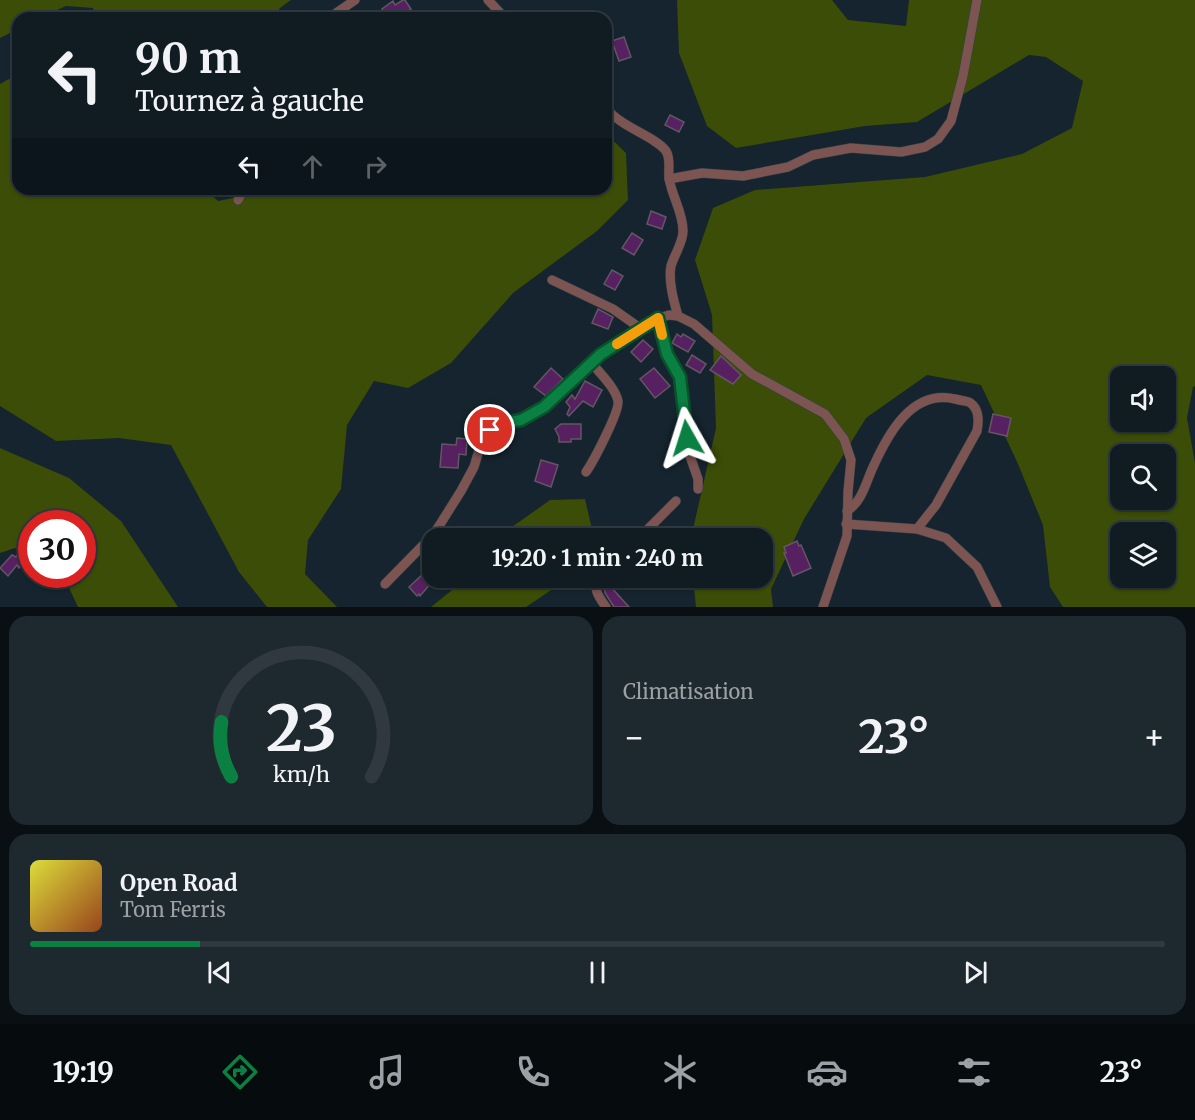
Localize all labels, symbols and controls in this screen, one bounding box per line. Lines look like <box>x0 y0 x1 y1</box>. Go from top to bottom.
text: 90 m <box>135 32 241 84</box>
icon: left <box>36 36 114 114</box>
text: Tournez à gauche <box>135 84 364 118</box>
icon: left <box>233 150 266 183</box>
icon: ahead <box>296 150 329 183</box>
icon: right <box>359 150 392 183</box>
map controls <box>1110 366 1176 588</box>
button: sound <box>1110 366 1176 432</box>
pin <box>464 404 515 455</box>
position arrow <box>655 406 719 470</box>
icon: arrive <box>473 413 506 446</box>
button: search <box>1110 444 1176 510</box>
speed limit sign: 30 <box>18 510 96 588</box>
button: layers <box>1110 522 1176 588</box>
text: 19:20 · 1 min · 240 m <box>492 544 703 572</box>
text: Climatisation <box>623 679 754 704</box>
text: 23 <box>266 690 336 768</box>
text: 23° <box>858 709 930 765</box>
text: − <box>623 717 645 758</box>
text: + <box>1143 717 1165 758</box>
text: km/h <box>273 762 329 789</box>
text: Open Road <box>120 869 238 897</box>
text: Tom Ferris <box>120 897 226 922</box>
icon: previous <box>203 956 236 989</box>
icon: pause <box>581 956 614 989</box>
icon: next <box>959 956 992 989</box>
icon: directions <box>219 1051 261 1093</box>
icon: music <box>366 1051 408 1093</box>
icon: phone <box>512 1051 554 1093</box>
icon: climate <box>659 1051 701 1093</box>
icon: car <box>806 1051 848 1093</box>
icon: filters <box>953 1051 995 1093</box>
text: 19:19 <box>52 1055 114 1089</box>
text: 23° <box>1100 1055 1142 1089</box>

